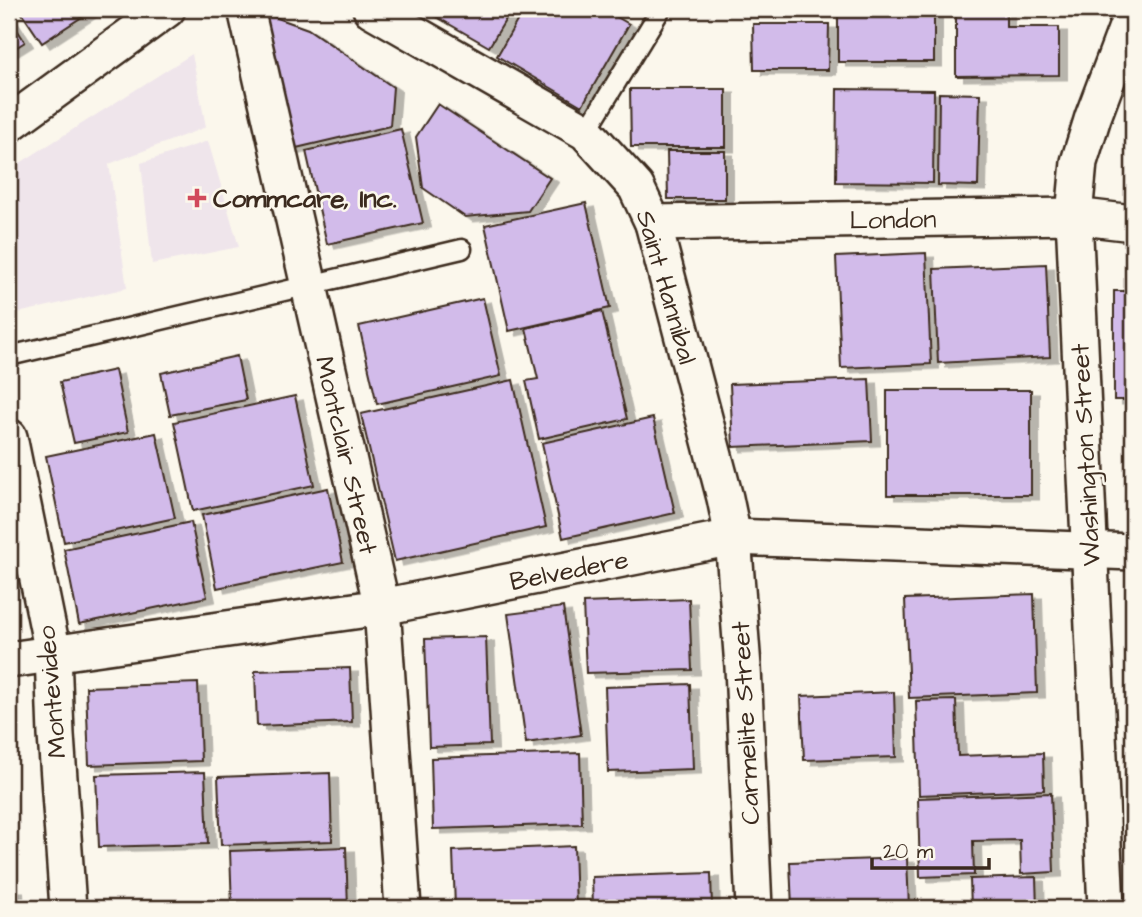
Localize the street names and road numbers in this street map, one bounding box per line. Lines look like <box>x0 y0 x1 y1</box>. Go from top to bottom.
street label: London <box>849 201 937 239</box>
street label: Saint Hannibal <box>627 206 705 368</box>
street label: Washington Street <box>1062 342 1112 567</box>
street label: Montclair Street <box>306 353 386 558</box>
street label: Belvedere <box>507 542 632 600</box>
street label: Carmelite Street <box>723 620 769 826</box>
street label: Montevideo <box>28 624 76 760</box>

